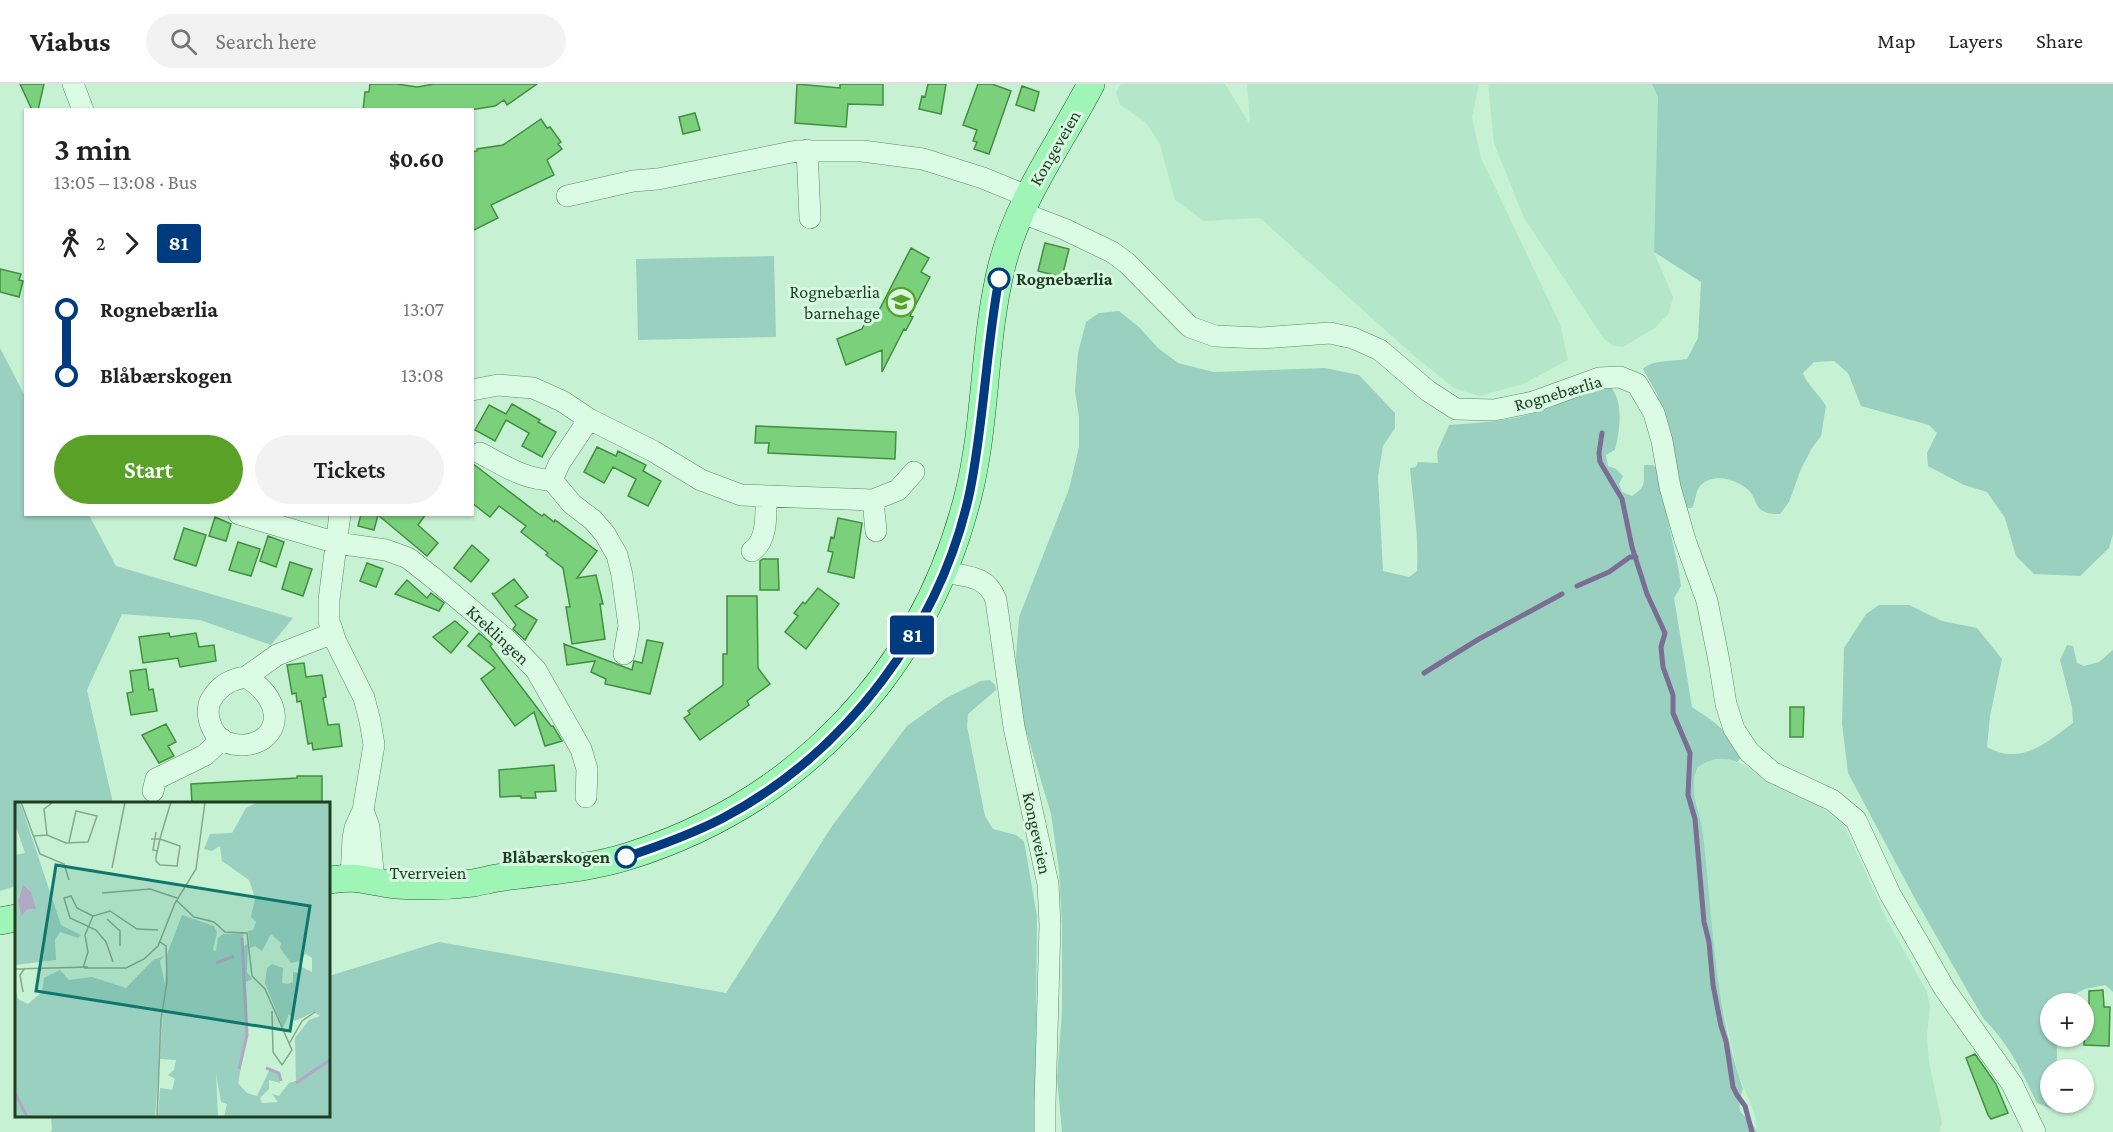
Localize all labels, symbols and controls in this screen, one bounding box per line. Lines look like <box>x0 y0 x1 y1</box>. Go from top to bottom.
search box <box>146 14 566 68</box>
icon: search <box>167 25 200 58</box>
text: Viabus <box>30 26 110 57</box>
text: Search here <box>215 29 316 54</box>
text: Map <box>1877 29 1916 53</box>
text: Layers <box>1949 29 2003 53</box>
text: Share <box>2036 29 2083 53</box>
street label: Kongeveien <box>1025 107 1085 189</box>
text: 3 min <box>54 130 131 167</box>
text: $0.60 <box>389 147 444 172</box>
text: 13:05 – 13:08 · Bus <box>54 171 197 193</box>
icon: walk <box>54 227 87 260</box>
icon: forward <box>115 227 148 260</box>
text: 81 <box>169 231 189 255</box>
text: 2 <box>96 232 106 254</box>
marker: Rognebærlia <box>988 268 1010 290</box>
place label: Rognebærlia <box>1016 269 1113 289</box>
place label: Rognebærlia barnehage <box>790 282 880 323</box>
school or university icon: Rognebærlia barnehage <box>885 286 917 318</box>
text: Rognebærlia <box>100 297 218 322</box>
text: 13:07 <box>403 298 444 320</box>
text: Blåbærskogen <box>100 363 232 388</box>
text: 13:08 <box>401 364 444 386</box>
street label: Rognebærlia <box>1512 371 1604 415</box>
button: Start <box>54 435 243 504</box>
button: Tickets <box>255 435 444 504</box>
street label: Kreklingen <box>463 601 534 669</box>
line badge: 81 <box>885 616 939 654</box>
text: 81 <box>902 623 922 647</box>
street label: Kongeveien <box>1019 790 1056 876</box>
inset map <box>15 802 330 1117</box>
marker: Blåbærskogen <box>615 846 637 868</box>
place label: Blåbærskogen <box>502 847 611 867</box>
street label: Tverrveien <box>389 863 467 883</box>
map controls <box>2040 993 2094 1113</box>
button: + <box>2040 993 2094 1047</box>
button: − <box>2040 1059 2094 1113</box>

